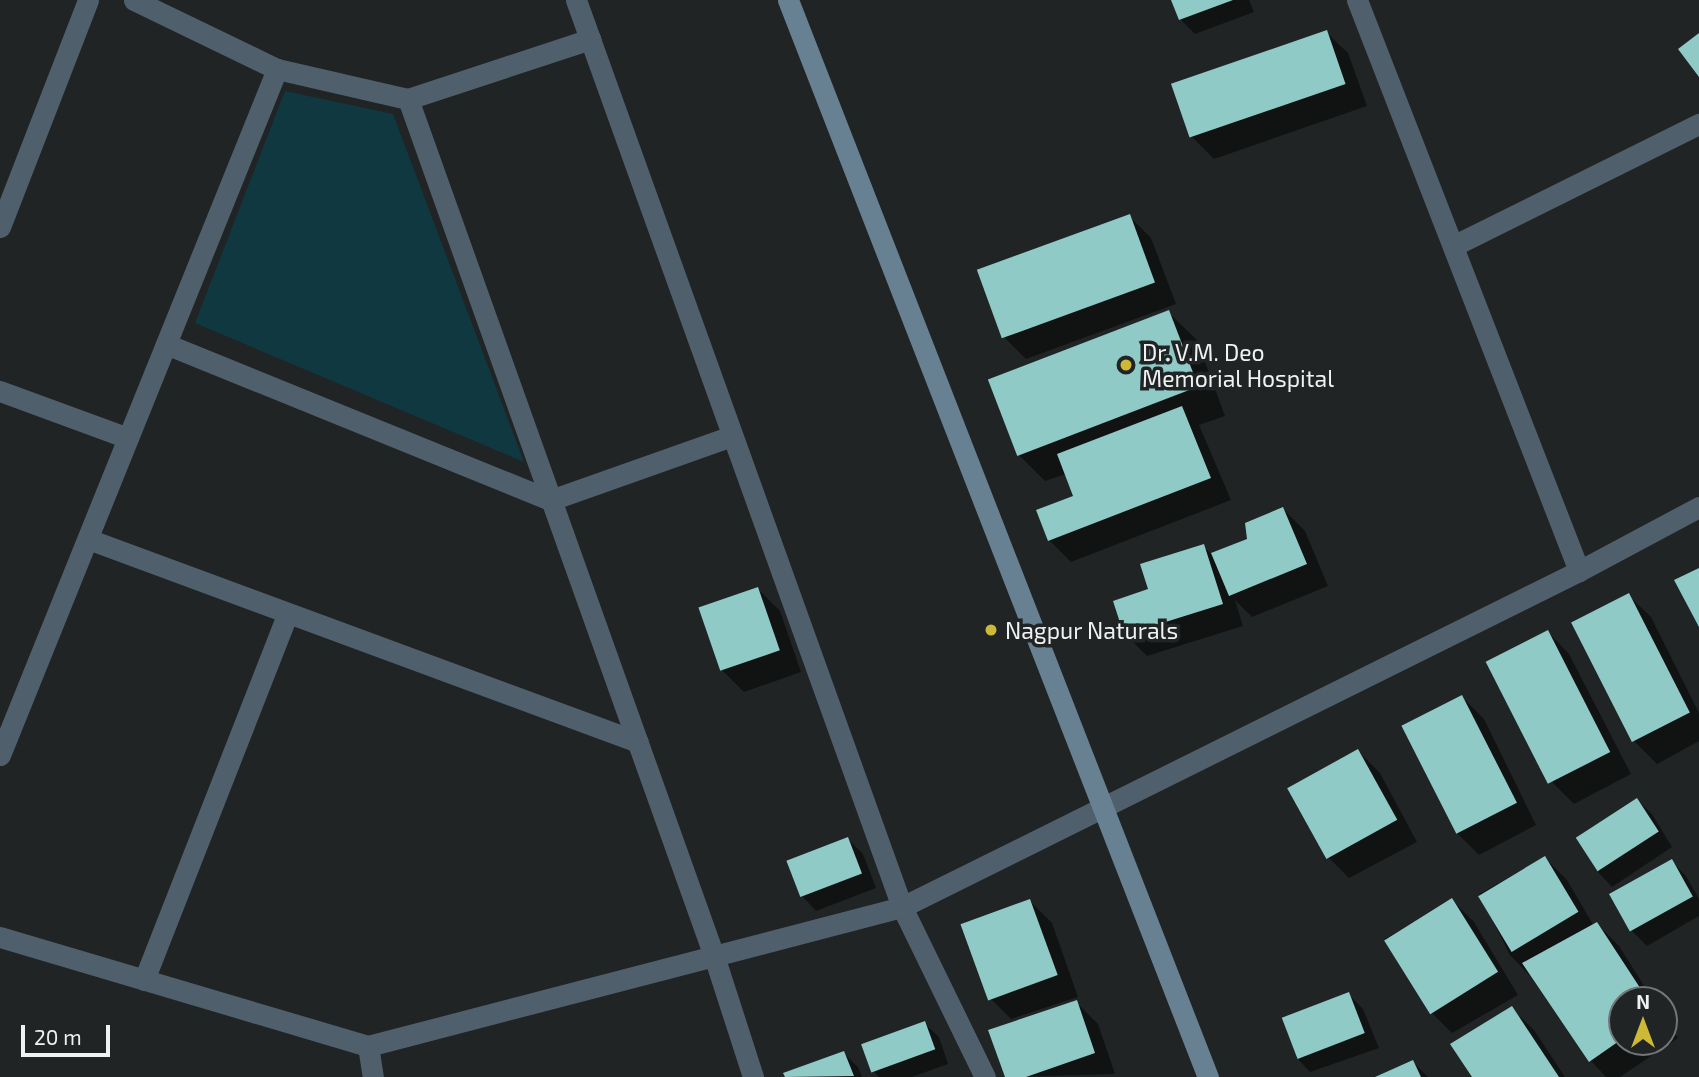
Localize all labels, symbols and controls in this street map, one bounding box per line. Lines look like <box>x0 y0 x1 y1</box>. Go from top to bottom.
place label: Dr. V.M. Deo Memorial Hospital <box>1142 338 1335 392</box>
marker: Dr. V.M. Deo Memorial Hospital <box>1116 355 1136 375</box>
place label: Nagpur Naturals <box>1005 616 1179 644</box>
marker: Nagpur Naturals <box>983 622 999 638</box>
north arrow <box>1608 986 1678 1056</box>
text: N <box>1636 990 1650 1013</box>
scale bar <box>24 1010 114 1054</box>
text: 20 m <box>34 1024 82 1049</box>

